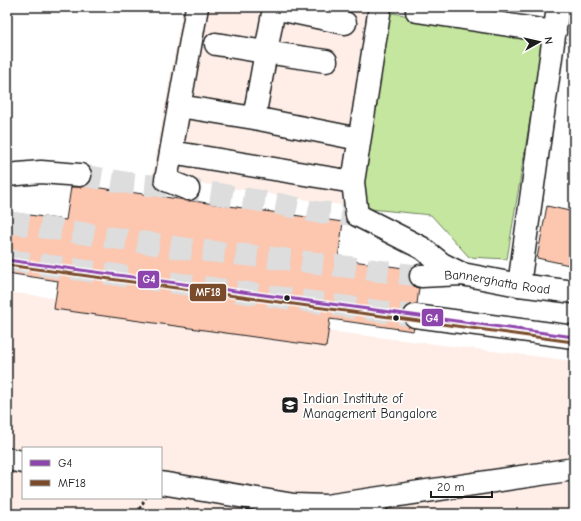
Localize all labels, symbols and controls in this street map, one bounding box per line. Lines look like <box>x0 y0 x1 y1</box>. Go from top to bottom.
north arrow <box>519 22 559 62</box>
text: N <box>541 36 555 45</box>
street label: Bannerghatta Road <box>444 266 551 296</box>
line badge: G4 <box>137 270 160 289</box>
text: G4 <box>143 273 155 286</box>
line badge: MF18 <box>189 283 227 302</box>
text: MF18 <box>195 286 221 299</box>
unlabelled marker <box>282 293 292 303</box>
line badge: G4 <box>421 308 444 327</box>
text: G4 <box>426 312 438 325</box>
unlabelled marker <box>391 313 401 323</box>
place label: Indian Institute of Management Bangalore <box>303 391 438 421</box>
school or university icon: Indian Institute of Management Bangalore <box>280 395 300 415</box>
legend <box>22 447 162 499</box>
text: G4 <box>58 456 73 470</box>
scale bar <box>431 473 492 499</box>
text: MF18 <box>58 476 86 490</box>
text: 20 m <box>437 480 465 494</box>

